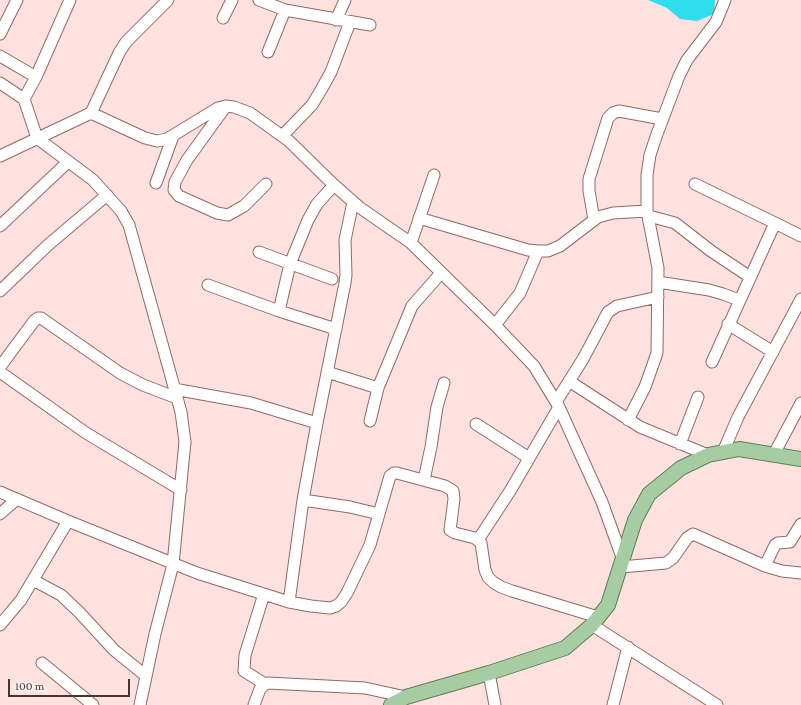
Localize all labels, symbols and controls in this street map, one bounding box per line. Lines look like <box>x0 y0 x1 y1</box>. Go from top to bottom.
scale bar <box>10 671 132 697</box>
text: 100 m <box>15 679 44 693</box>

